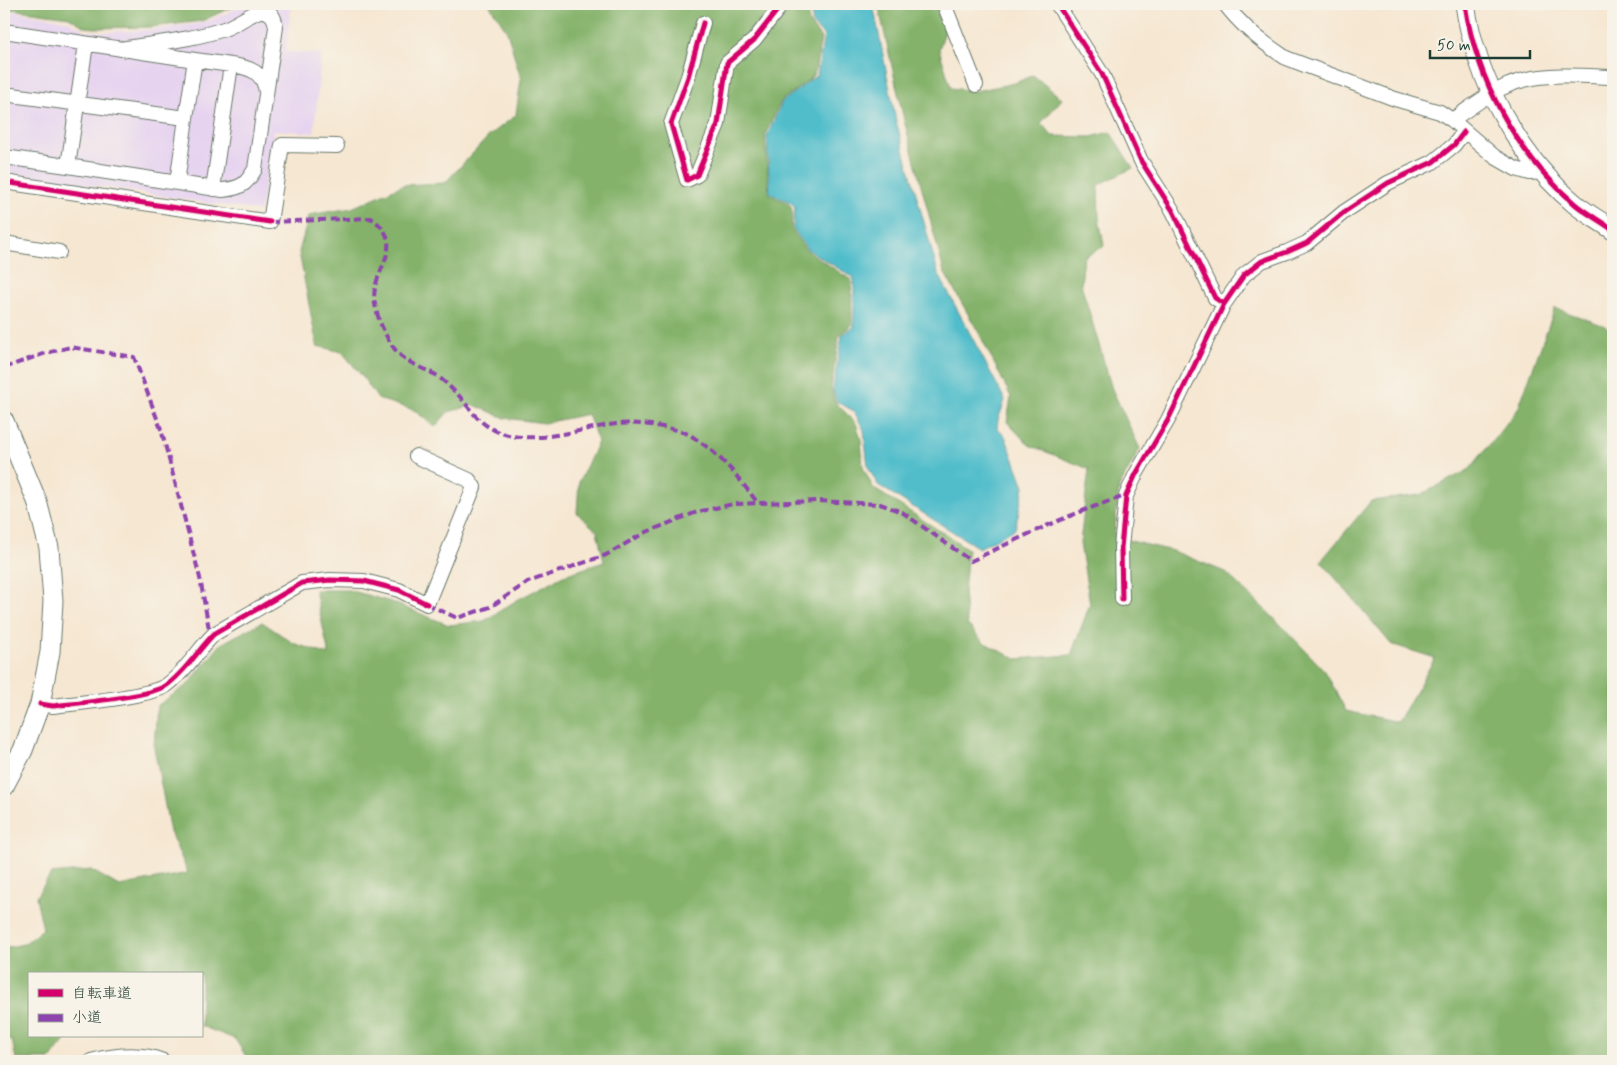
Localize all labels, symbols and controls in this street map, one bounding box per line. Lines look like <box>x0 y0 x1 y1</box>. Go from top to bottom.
scale bar <box>1430 28 1530 60</box>
text: 50 m <box>1437 36 1471 56</box>
legend <box>28 972 202 1038</box>
text: 自転車道 <box>72 984 132 1004</box>
text: 小道 <box>72 1008 102 1028</box>

